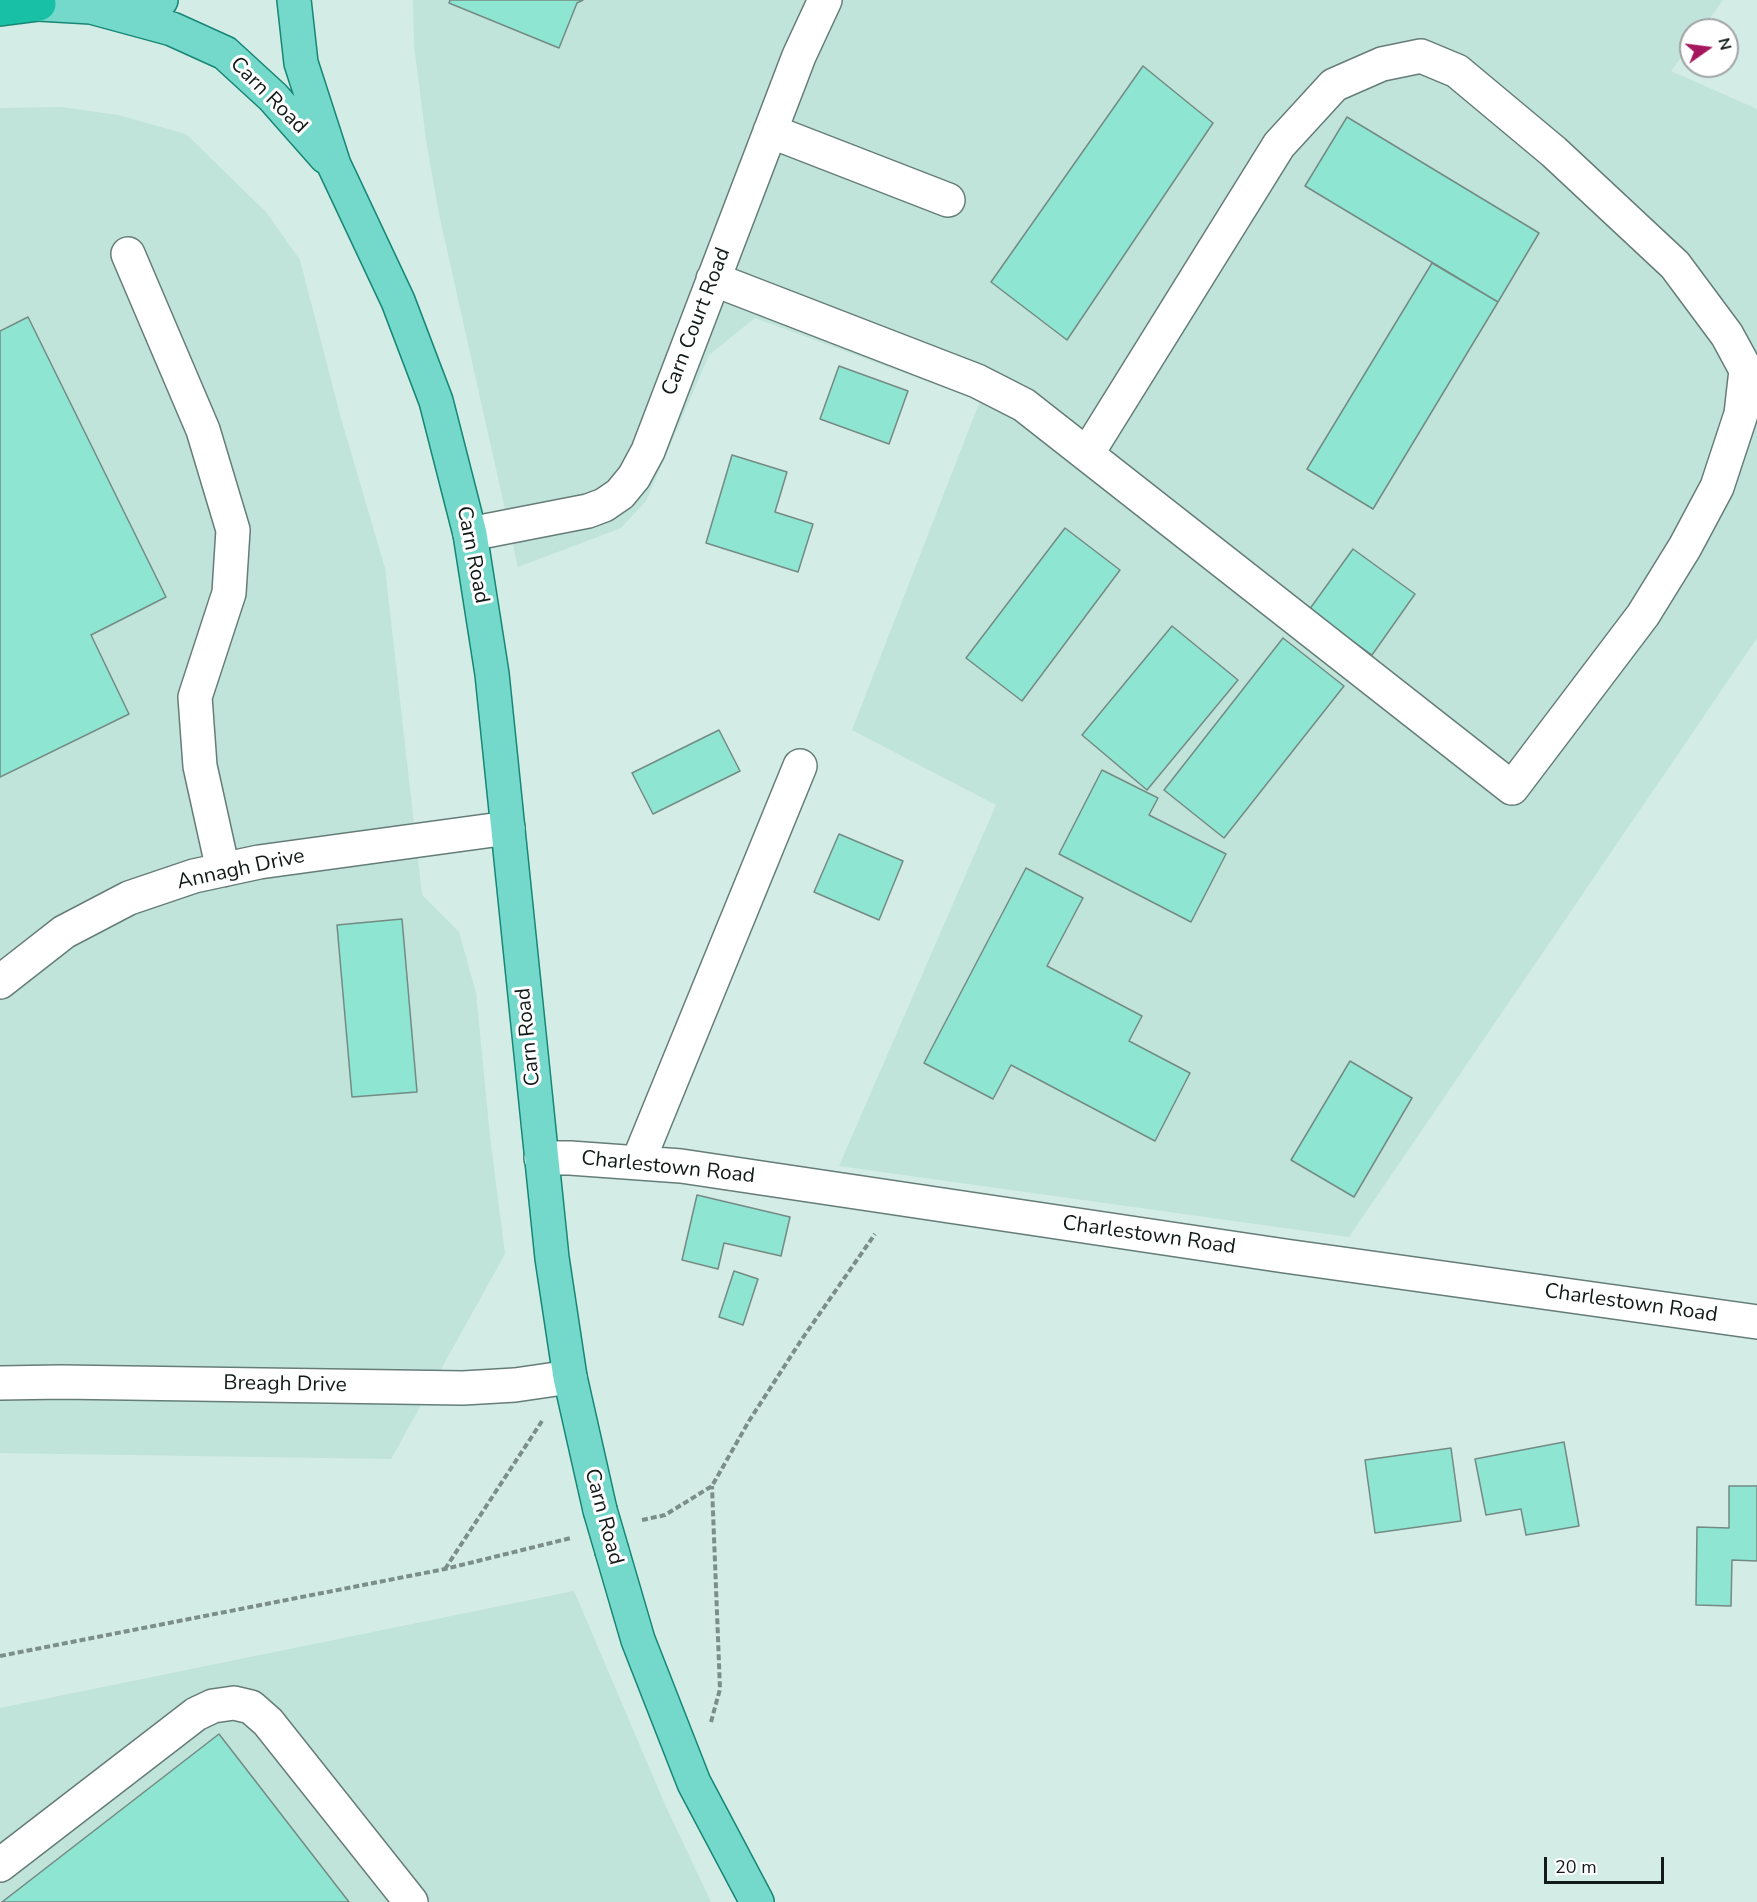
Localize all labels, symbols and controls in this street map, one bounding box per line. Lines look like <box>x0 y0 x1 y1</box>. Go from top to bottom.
north arrow <box>1679 18 1739 78</box>
text: N <box>1712 36 1737 53</box>
street label: Carn Road <box>224 52 312 140</box>
street label: Carn Court Road <box>657 245 737 399</box>
street label: Carn Road <box>450 504 494 606</box>
street label: Annagh Drive <box>175 844 307 896</box>
street label: Carn Road <box>511 987 547 1087</box>
street label: Charlestown Road <box>580 1146 756 1190</box>
street label: Charlestown Road <box>1061 1211 1237 1261</box>
street label: Charlestown Road <box>1543 1279 1719 1329</box>
street label: Breagh Drive <box>223 1371 347 1399</box>
street label: Carn Road <box>578 1466 628 1568</box>
scale bar <box>1547 1845 1667 1883</box>
text: 20 m <box>1555 1855 1597 1879</box>

